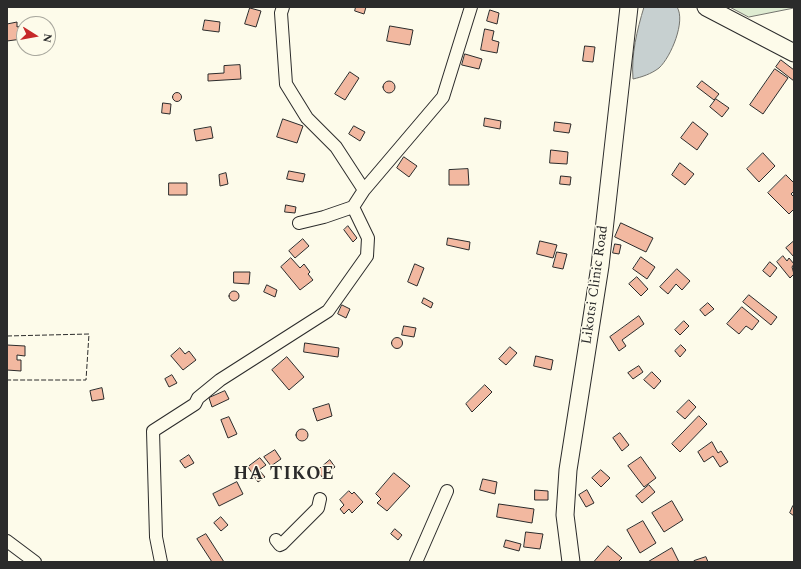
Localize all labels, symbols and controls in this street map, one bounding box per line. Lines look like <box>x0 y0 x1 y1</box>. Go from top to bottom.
north arrow <box>16 16 56 56</box>
text: N <box>38 32 56 44</box>
street label: Likotsi Clinic Road <box>579 224 613 346</box>
district label: HA TIKOE <box>233 464 335 486</box>

